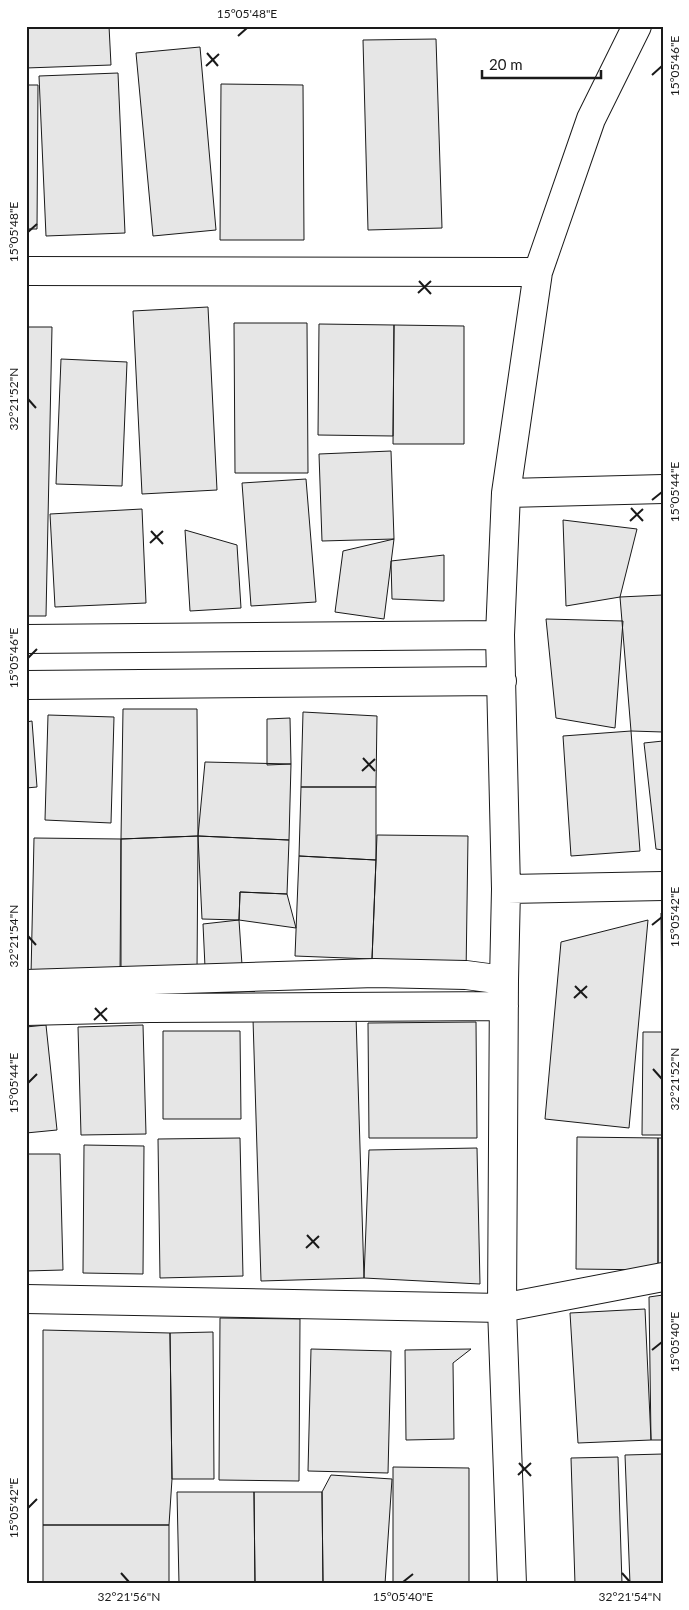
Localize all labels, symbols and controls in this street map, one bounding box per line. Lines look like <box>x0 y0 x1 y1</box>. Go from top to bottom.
text: 15°05'48"E <box>217 6 277 21</box>
text: 15°05'46"E <box>667 36 682 96</box>
scale bar <box>482 48 600 80</box>
text: 20 m <box>489 55 523 73</box>
text: 15°05'48"E <box>6 202 21 262</box>
text: 32°21'52"N <box>6 368 21 430</box>
text: 15°05'44"E <box>667 462 682 522</box>
text: 15°05'46"E <box>6 628 21 688</box>
text: 15°05'42"E <box>667 887 682 947</box>
text: 32°21'54"N <box>6 905 21 967</box>
text: 32°21'52"N <box>667 1048 682 1110</box>
text: 15°05'44"E <box>6 1053 21 1113</box>
text: 15°05'40"E <box>667 1312 682 1372</box>
text: 15°05'42"E <box>6 1478 21 1538</box>
text: 32°21'56"N <box>98 1589 160 1604</box>
text: 15°05'40"E <box>373 1589 433 1604</box>
text: 32°21'54"N <box>599 1589 661 1604</box>

